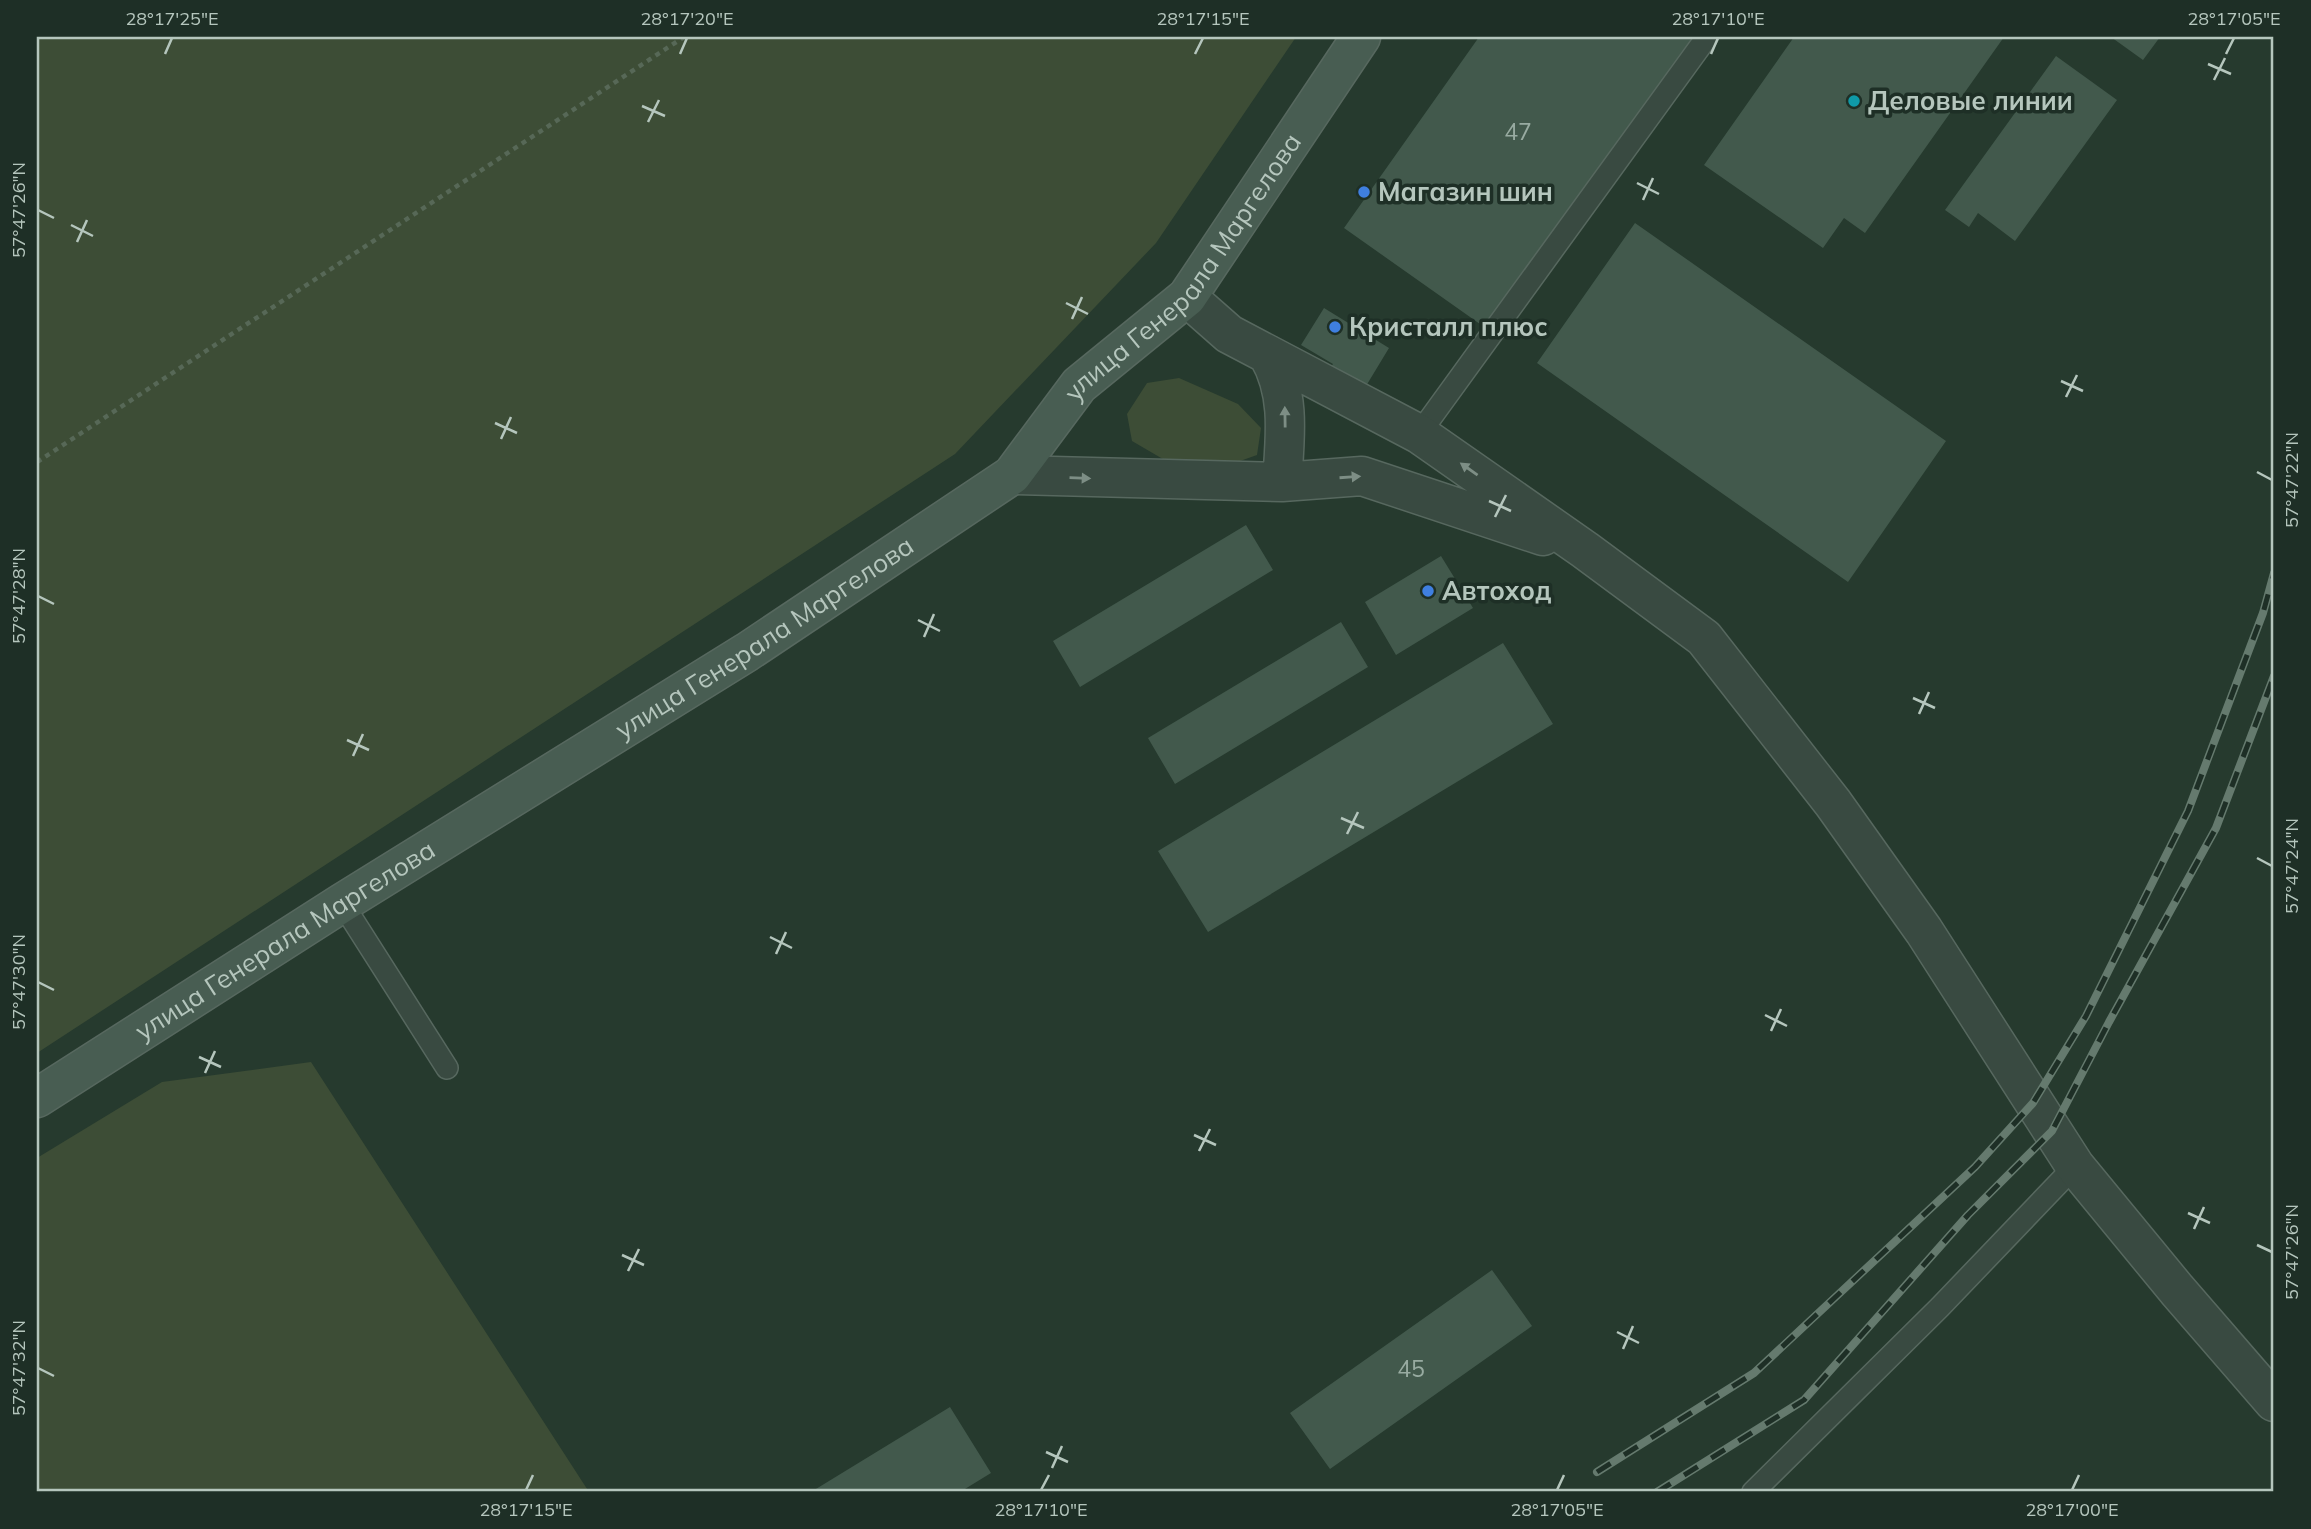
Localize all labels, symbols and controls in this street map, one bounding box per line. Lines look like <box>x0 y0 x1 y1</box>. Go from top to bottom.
text: 28°17'25"E <box>125 7 219 30</box>
text: 28°17'20"E <box>640 7 734 30</box>
text: 28°17'15"E <box>1156 7 1250 30</box>
text: 28°17'10"E <box>1671 7 1765 30</box>
text: 28°17'05"E <box>2187 7 2281 30</box>
place label: Деловые линии <box>1868 84 2073 117</box>
marker: Деловые линии <box>1846 93 1862 109</box>
house number: 47 <box>1504 117 1532 146</box>
street label: улица Генерала Маргелова <box>1056 127 1308 407</box>
text: 57°47'26"N <box>7 162 30 258</box>
place label: Магазин шин <box>1378 175 1553 208</box>
marker: Магазин шин <box>1356 184 1372 200</box>
place label: Кристалл плюс <box>1349 310 1548 343</box>
marker: Кристалл плюс <box>1327 319 1343 335</box>
one-way arrow <box>1279 406 1291 428</box>
text: 57°47'22"N <box>2280 432 2303 528</box>
one-way arrow <box>1460 462 1478 476</box>
one-way arrow <box>1339 471 1361 482</box>
one-way arrow <box>1069 472 1091 483</box>
street label: улица Генерала Маргелова <box>609 528 920 746</box>
text: 57°47'28"N <box>7 548 30 644</box>
place label: Автоход <box>1442 574 1551 607</box>
marker: Автоход <box>1420 583 1436 599</box>
text: 57°47'24"N <box>2280 818 2303 914</box>
street label: улица Генерала Маргелова <box>129 832 441 1047</box>
text: 57°47'30"N <box>7 934 30 1030</box>
text: 57°47'26"N <box>2280 1204 2303 1300</box>
text: 57°47'32"N <box>7 1320 30 1416</box>
house number: 45 <box>1397 1354 1425 1383</box>
text: 28°17'15"E <box>479 1498 573 1521</box>
text: 28°17'10"E <box>994 1498 1088 1521</box>
text: 28°17'05"E <box>1510 1498 1604 1521</box>
text: 28°17'00"E <box>2025 1498 2119 1521</box>

